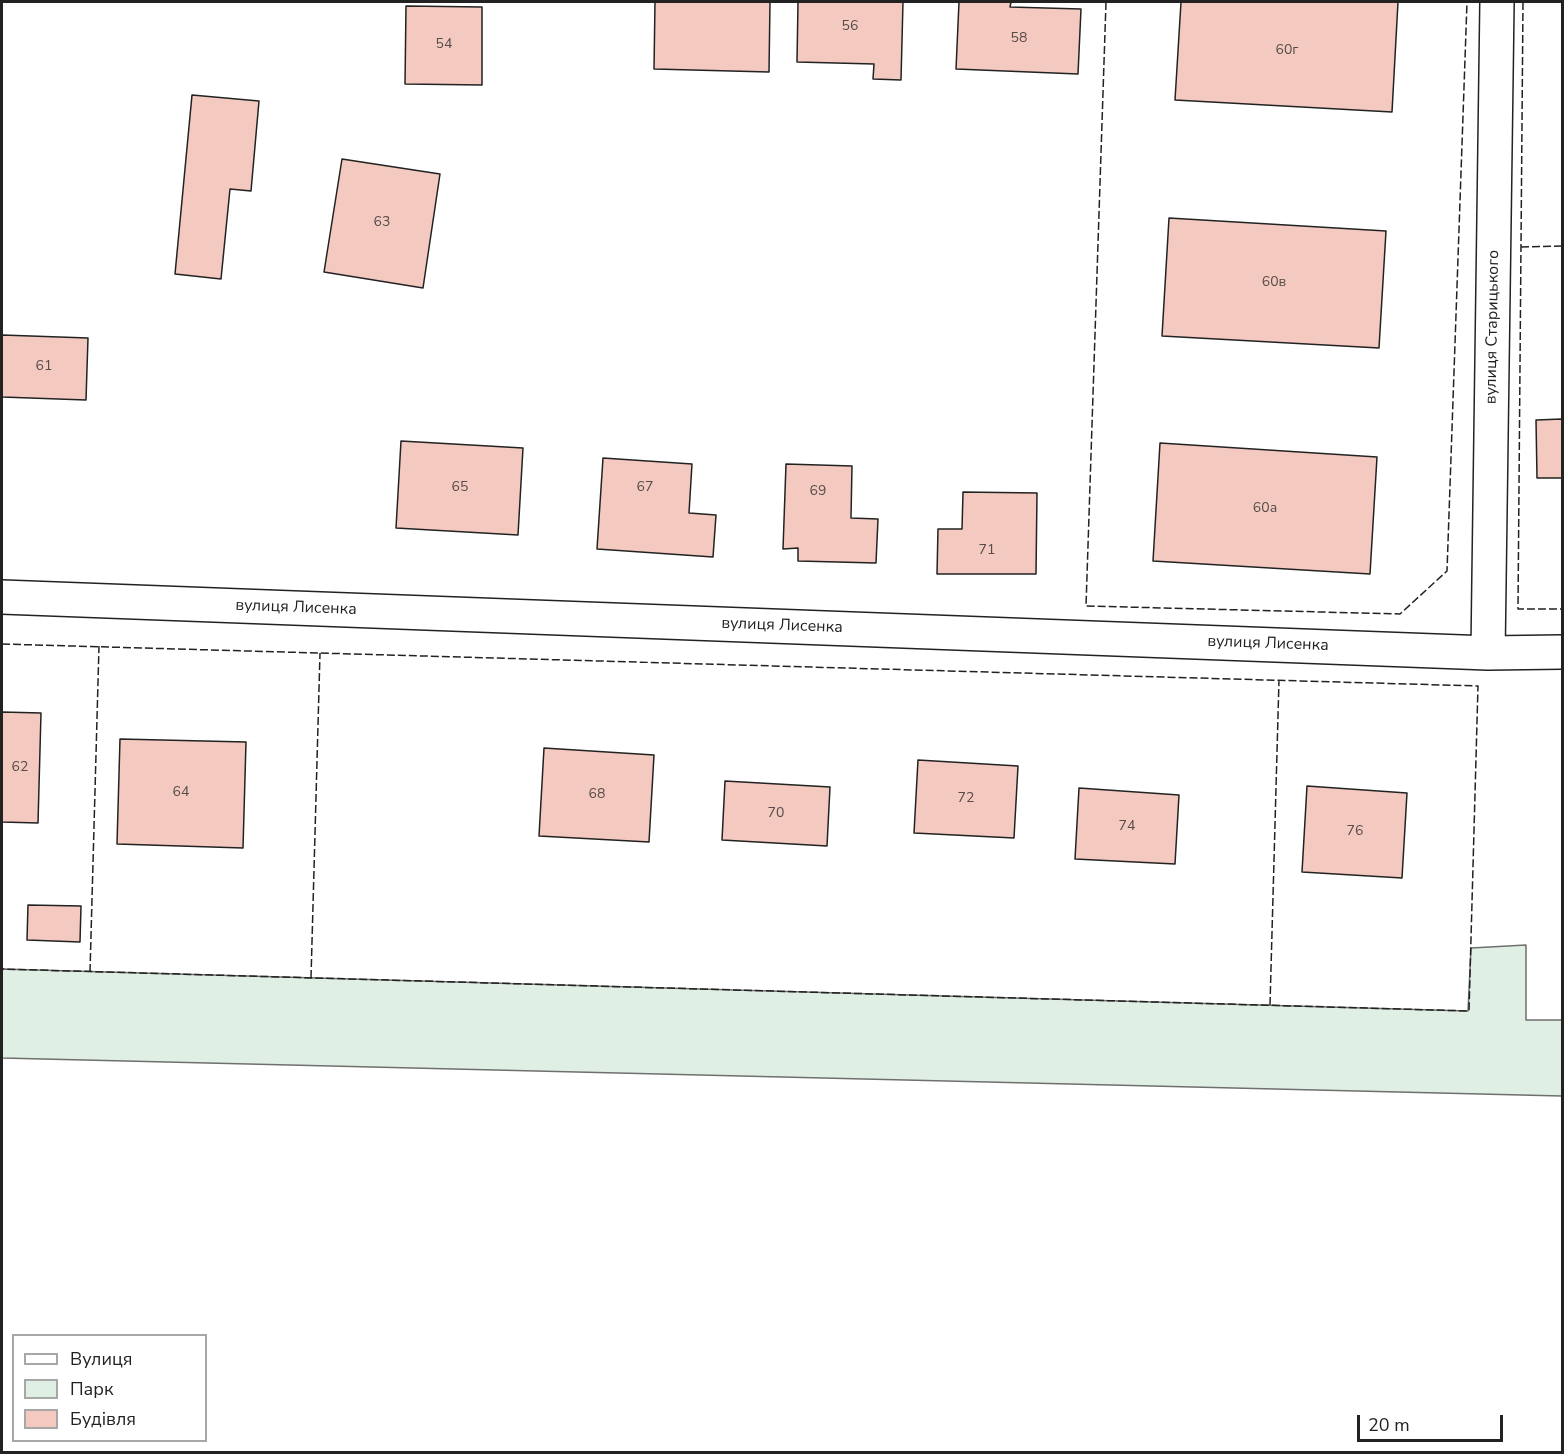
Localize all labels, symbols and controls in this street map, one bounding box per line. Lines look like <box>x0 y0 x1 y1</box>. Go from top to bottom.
house number: 56 <box>842 19 858 35</box>
house number: 58 <box>1011 31 1027 47</box>
house number: 54 <box>436 37 452 53</box>
house number: 60г <box>1276 43 1298 59</box>
house number: 63 <box>374 215 390 231</box>
street label: вулиця Старицького <box>1482 250 1504 404</box>
house number: 60в <box>1262 275 1286 291</box>
house number: 61 <box>36 359 52 375</box>
house number: 65 <box>452 480 468 496</box>
house number: 67 <box>637 480 653 496</box>
house number: 69 <box>810 484 826 500</box>
house number: 60а <box>1253 501 1277 517</box>
house number: 71 <box>979 543 995 559</box>
street label: вулиця Лисенка <box>235 596 357 620</box>
street label: вулиця Лисенка <box>721 614 843 638</box>
street label: вулиця Лисенка <box>1207 632 1329 656</box>
house number: 62 <box>12 760 28 776</box>
house number: 64 <box>173 785 189 801</box>
house number: 68 <box>589 787 605 803</box>
house number: 72 <box>958 791 974 807</box>
house number: 70 <box>768 806 784 822</box>
house number: 74 <box>1119 819 1135 835</box>
house number: 76 <box>1347 824 1363 840</box>
legend <box>12 1334 207 1442</box>
text: Вулиця <box>70 1347 132 1371</box>
text: Парк <box>70 1377 113 1401</box>
scale bar <box>1360 1403 1506 1441</box>
text: Будівля <box>70 1407 136 1431</box>
text: 20 m <box>1368 1413 1410 1437</box>

